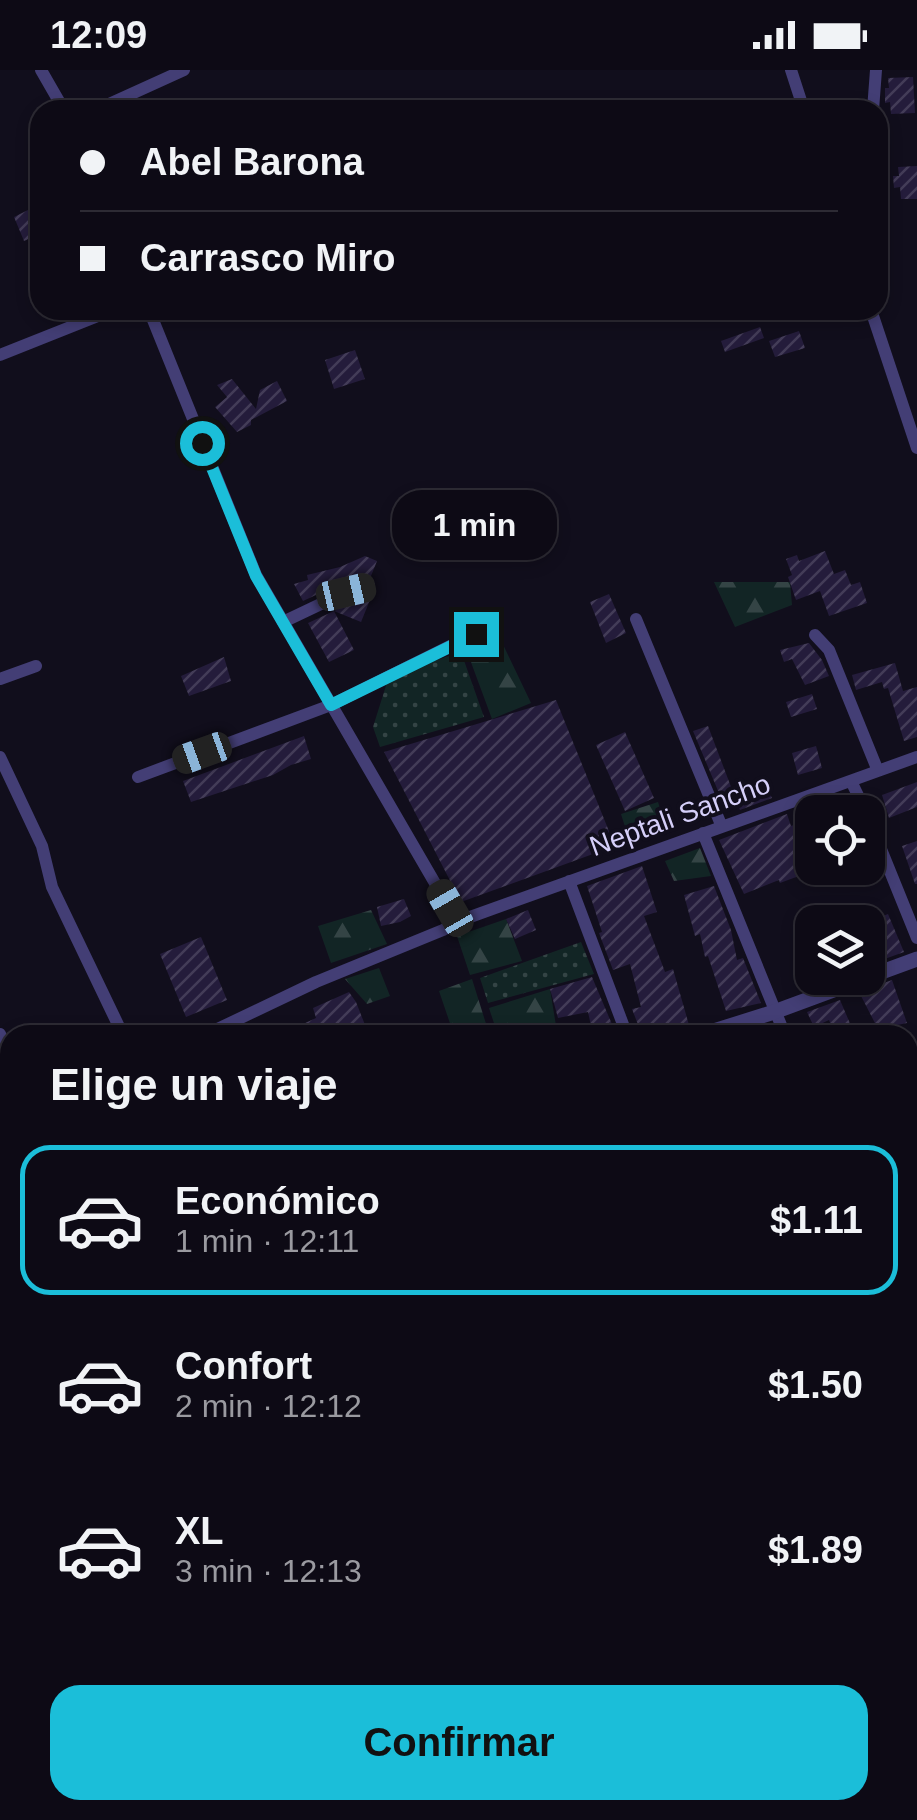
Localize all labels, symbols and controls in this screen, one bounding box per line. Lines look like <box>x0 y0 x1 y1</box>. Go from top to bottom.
text: 12:09 <box>50 14 147 56</box>
text: Abel Barona <box>140 141 364 183</box>
text: Carrasco Miro <box>140 237 396 279</box>
route start <box>180 421 225 466</box>
callout: 1 min <box>394 489 558 559</box>
text: 1 min <box>433 507 516 543</box>
car <box>313 571 379 613</box>
route end <box>454 612 499 657</box>
car <box>169 729 235 777</box>
street label: Neptali Sancho <box>585 768 775 862</box>
map controls <box>795 795 885 995</box>
button: locate <box>795 795 885 885</box>
car <box>422 875 478 941</box>
button: layers <box>795 905 885 995</box>
text: Elige un viaje <box>50 1059 338 1110</box>
icon: car <box>55 1175 145 1265</box>
text: Económico <box>175 1180 380 1222</box>
text: $1.11 <box>770 1199 863 1241</box>
text: 1 min · 12:11 <box>175 1223 359 1259</box>
icon: car <box>55 1340 145 1430</box>
text: Confort <box>175 1345 312 1387</box>
text: $1.50 <box>768 1364 863 1406</box>
text: 2 min · 12:12 <box>175 1388 362 1424</box>
icon: car <box>55 1505 145 1595</box>
text: XL <box>175 1510 224 1552</box>
text: $1.89 <box>768 1529 863 1571</box>
text: 3 min · 12:13 <box>175 1553 362 1589</box>
button: Confirmar <box>50 1685 868 1800</box>

